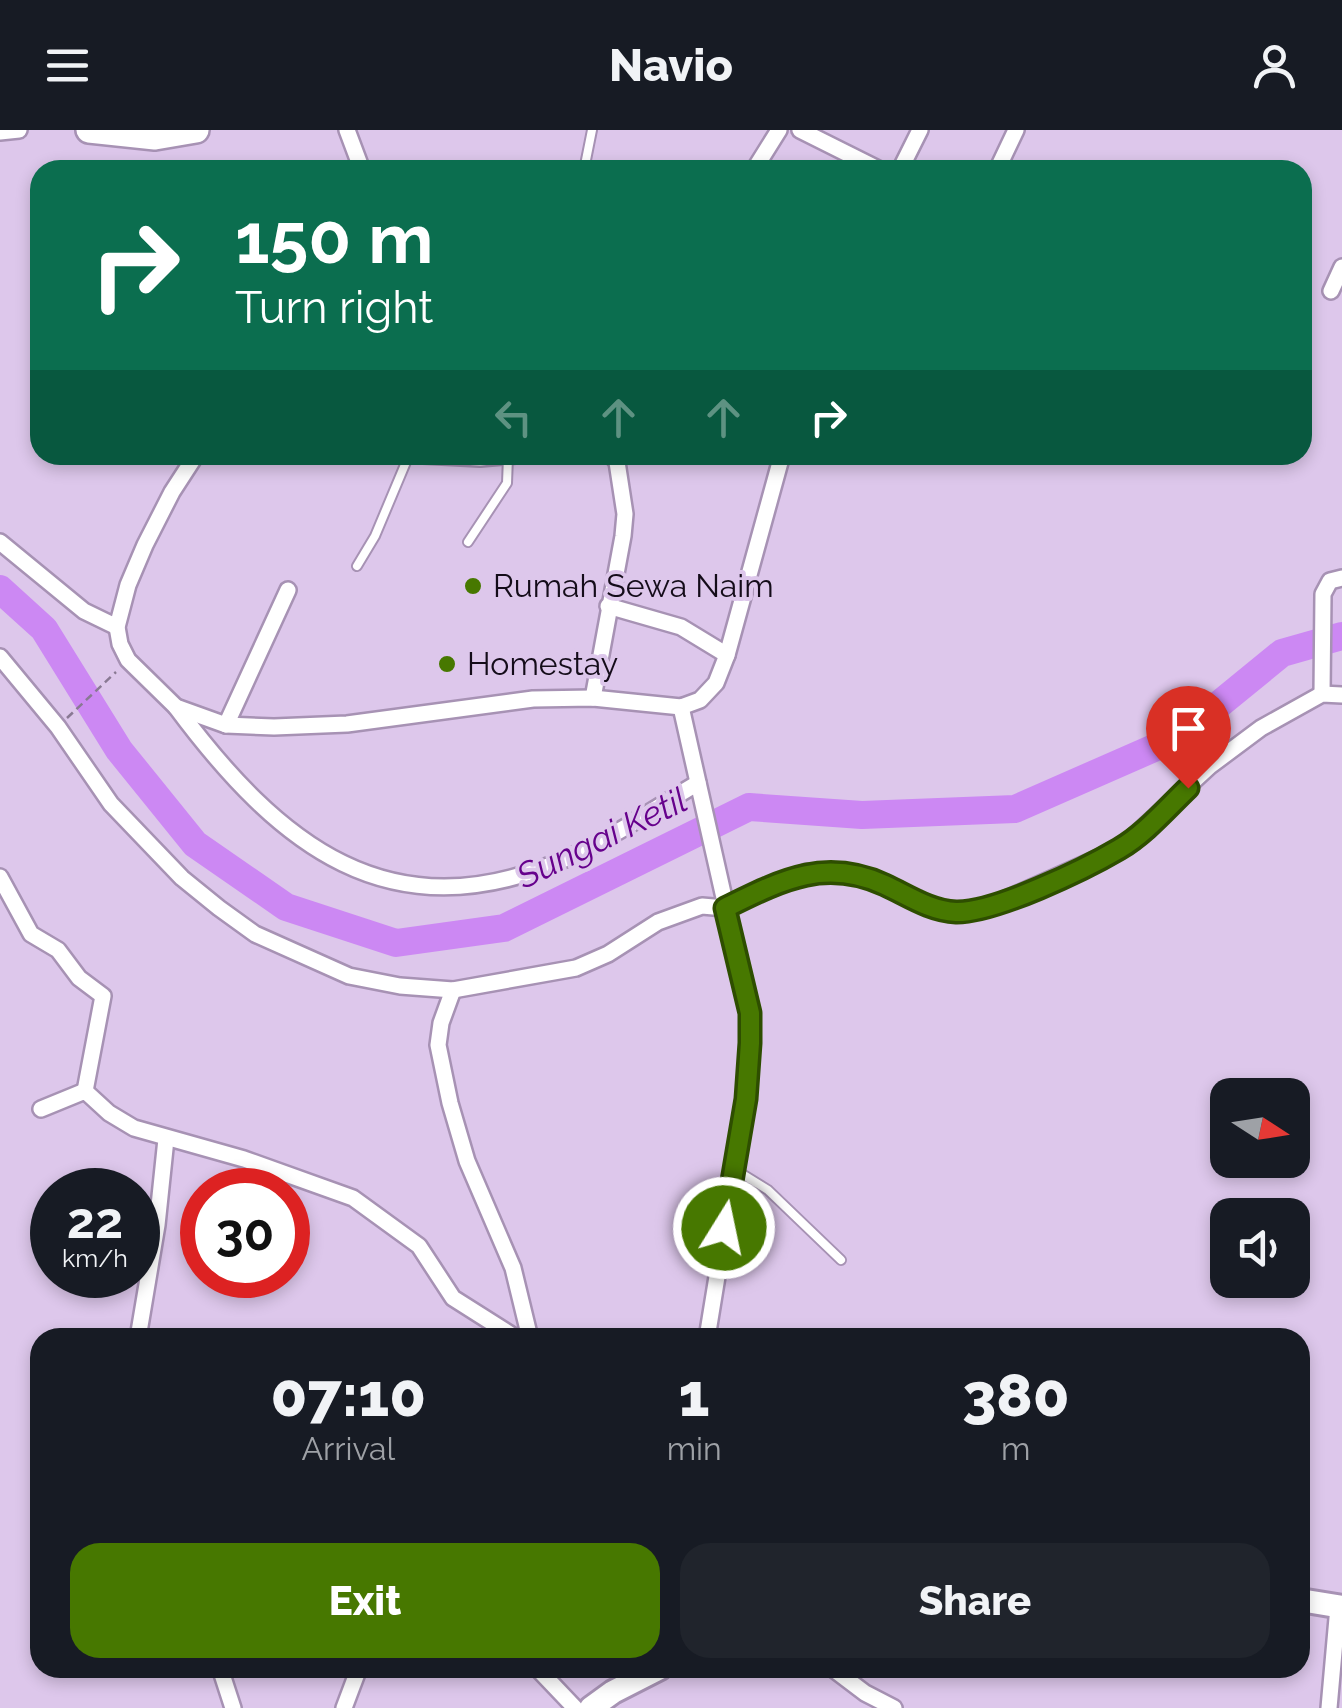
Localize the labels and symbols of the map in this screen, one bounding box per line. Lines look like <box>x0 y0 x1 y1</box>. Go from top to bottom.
place label: Rumah Sewa Naim <box>493 567 774 604</box>
marker: Rumah Sewa Naim <box>462 575 484 597</box>
place label: Homestay <box>467 645 618 682</box>
marker: Homestay <box>436 653 458 675</box>
pin <box>1146 686 1231 789</box>
water label: Sungai Ketil <box>509 779 694 897</box>
north arrow <box>1210 1078 1310 1178</box>
speed limit sign: 30 <box>180 1168 310 1298</box>
position arrow <box>672 1176 776 1280</box>

